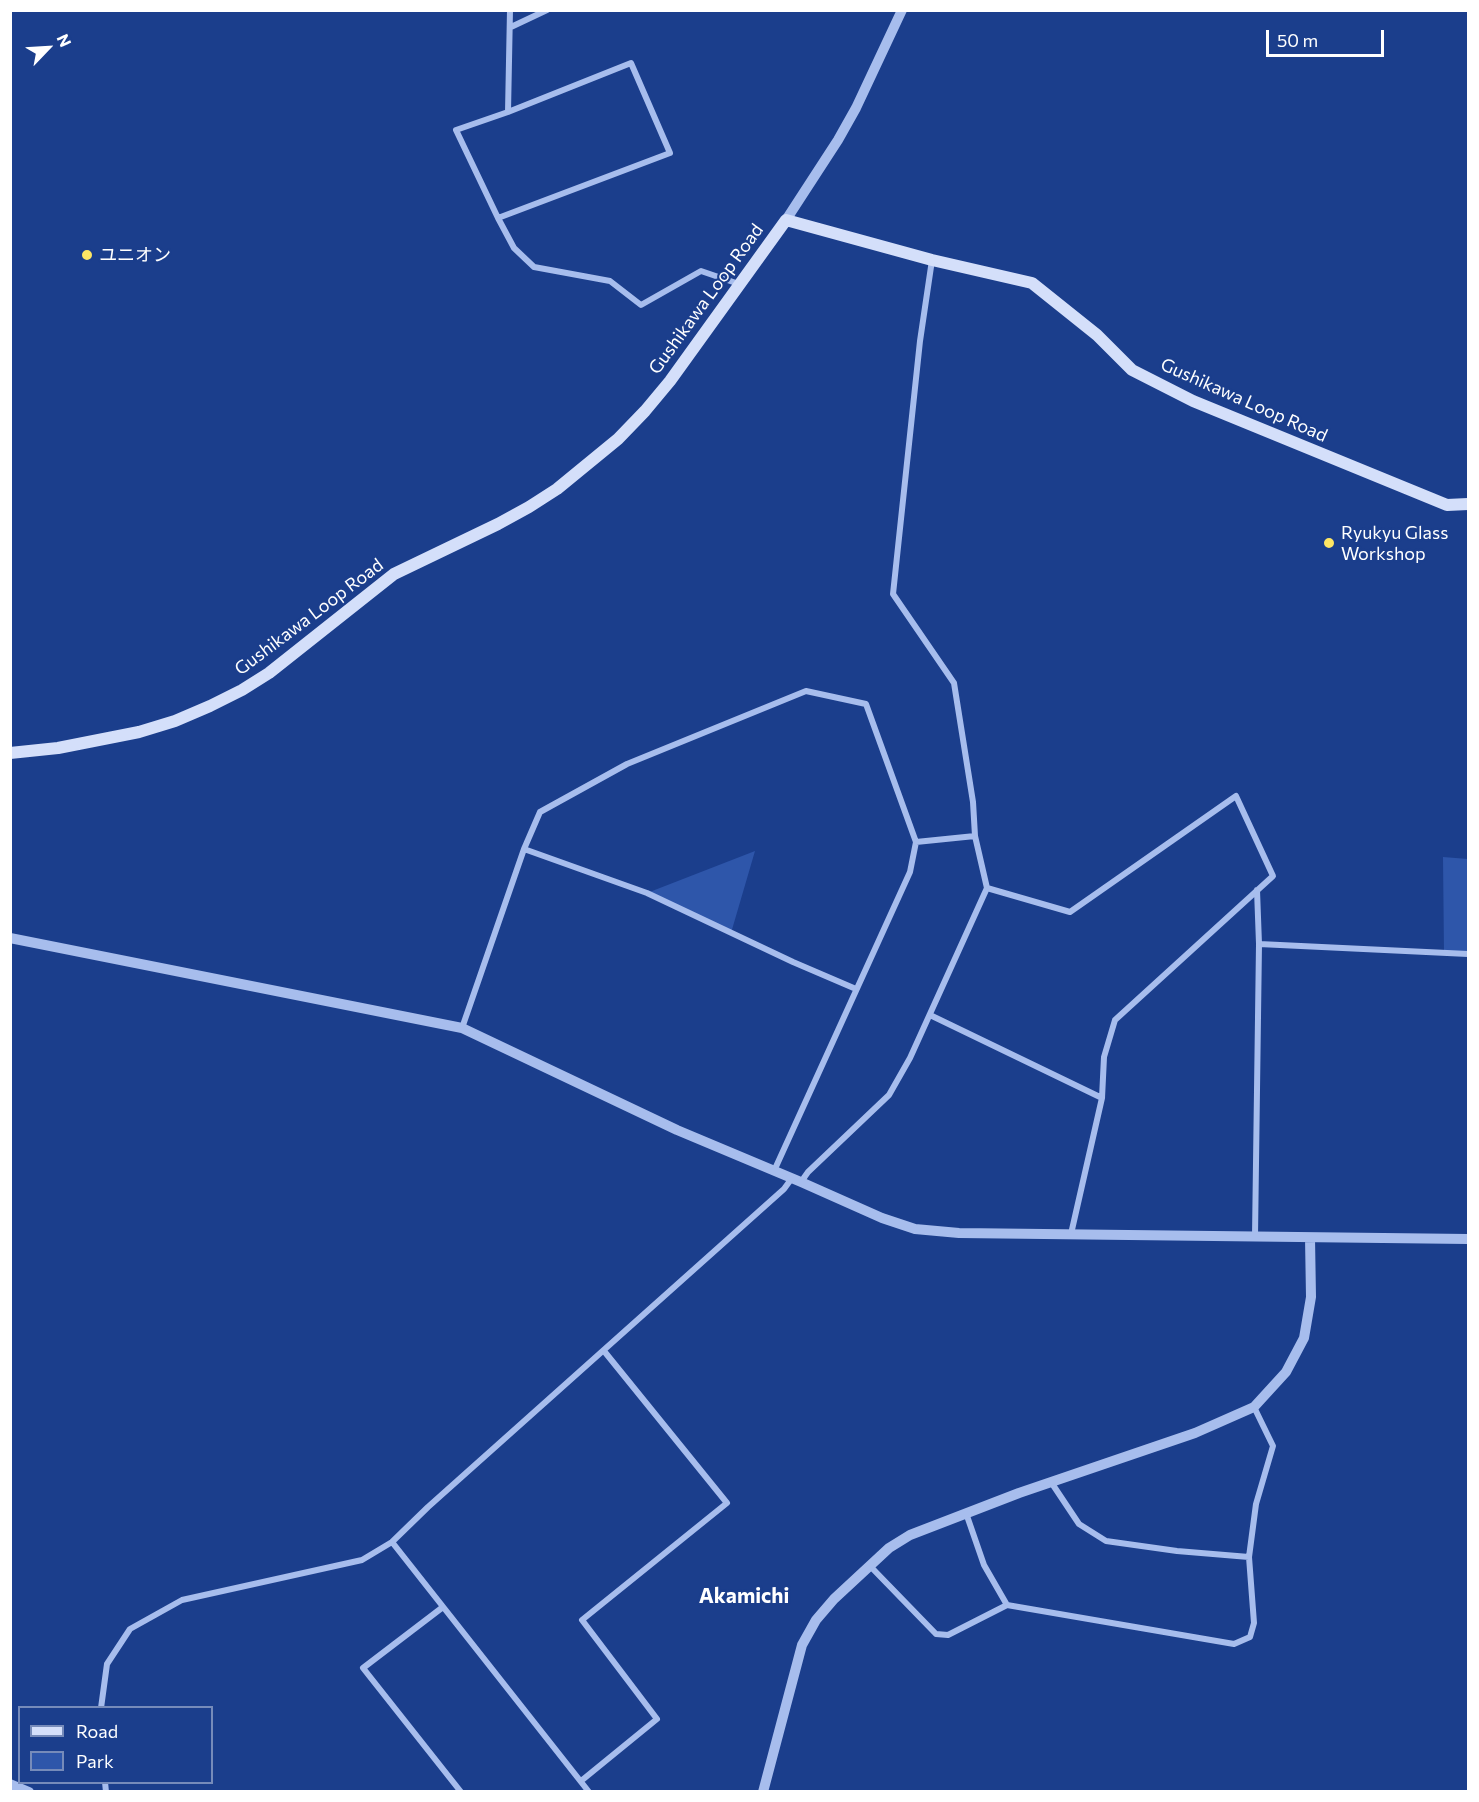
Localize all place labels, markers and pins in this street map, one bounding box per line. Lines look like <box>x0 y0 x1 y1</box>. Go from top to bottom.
place label: ユニオン <box>99 244 171 266</box>
marker: ユニオン <box>80 248 94 262</box>
place label: Ryukyu Glass Workshop <box>1341 522 1448 564</box>
marker: Ryukyu Glass Workshop <box>1322 536 1336 550</box>

